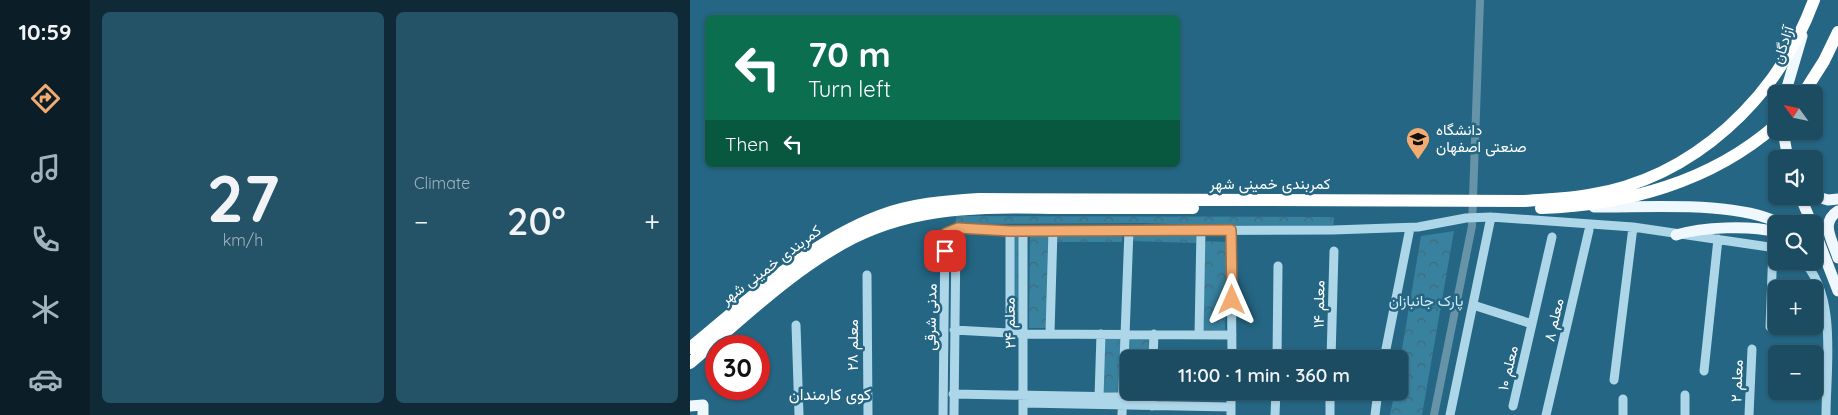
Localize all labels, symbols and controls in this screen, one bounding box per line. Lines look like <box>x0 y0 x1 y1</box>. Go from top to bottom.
text: 10:59 <box>18 18 72 46</box>
street label: آزادگان <box>1767 22 1798 66</box>
text: 70 m <box>808 32 891 76</box>
icon: left <box>725 35 790 100</box>
text: Turn left <box>808 75 891 103</box>
icon: directions <box>28 81 63 116</box>
north arrow <box>1768 85 1822 140</box>
map controls <box>1768 85 1823 400</box>
place label: دانشگاه صنعتی اصفهان <box>1436 120 1526 157</box>
school or university icon: دانشگاه صنعتی اصفهان <box>1405 126 1431 160</box>
icon: left <box>779 130 807 158</box>
text: Then <box>725 132 769 156</box>
button: sound <box>1768 150 1823 205</box>
icon: music <box>28 151 63 186</box>
text: 27 <box>207 157 279 238</box>
text: Climate <box>414 173 470 193</box>
street label: کمربندی خمینی شهر <box>1209 174 1331 194</box>
text: 20° <box>507 197 566 245</box>
text: − <box>414 204 429 239</box>
text: + <box>644 204 660 239</box>
button: search <box>1768 215 1823 270</box>
street label: کمربندی خمینی شهر <box>716 220 826 310</box>
icon: phone <box>28 222 63 257</box>
text: km/h <box>223 230 263 250</box>
pin <box>924 230 966 272</box>
icon: arrive <box>931 237 959 265</box>
position arrow <box>1205 273 1257 325</box>
street label: معلم ۱۴ <box>1309 280 1329 328</box>
button: + <box>1768 280 1823 335</box>
street label: مدنی شرقی <box>920 283 942 351</box>
park label: پارک جانبازان <box>1389 291 1463 311</box>
icon: climate <box>28 292 63 327</box>
street label: معلم ۸ <box>1539 296 1569 344</box>
street label: معلم ۲۴ <box>1000 297 1020 349</box>
street label: معلم ۲۸ <box>843 319 863 371</box>
speed limit sign: 30 <box>705 335 770 400</box>
street label: معلم ۱۰ <box>1493 344 1523 392</box>
button: − <box>1768 345 1823 400</box>
street label: معلم ۲ <box>1726 359 1748 403</box>
icon: car <box>28 362 63 397</box>
text: 11:00 · 1 min · 360 m <box>1178 363 1350 387</box>
district label: کوی کارمندان <box>789 384 871 405</box>

